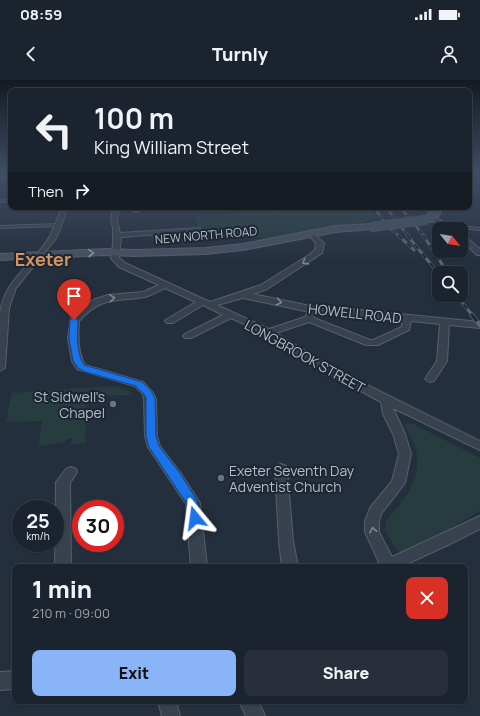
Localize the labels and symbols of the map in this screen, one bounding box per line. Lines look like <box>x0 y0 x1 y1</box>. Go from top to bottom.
street label: NEW NORTH ROAD <box>154 222 258 248</box>
north arrow <box>432 222 468 258</box>
district label: Exeter <box>15 247 71 271</box>
one-way arrow <box>88 248 94 257</box>
one-way arrow <box>302 257 309 264</box>
pin <box>57 279 91 320</box>
one-way arrow <box>109 294 115 303</box>
one-way arrow <box>276 297 282 305</box>
street label: HOWELL ROAD <box>307 299 403 327</box>
street label: LONGBROOK STREET <box>241 315 369 397</box>
place label: St Sidwell's Chapel <box>34 387 105 422</box>
marker: St Sidwell's Chapel <box>108 399 118 409</box>
place label: Exeter Seventh Day Adventist Church <box>229 461 355 496</box>
marker: Exeter Seventh Day Adventist Church <box>216 473 226 483</box>
position arrow <box>174 497 216 539</box>
speed limit sign: 30 <box>72 500 124 552</box>
one-way arrow <box>370 526 378 533</box>

